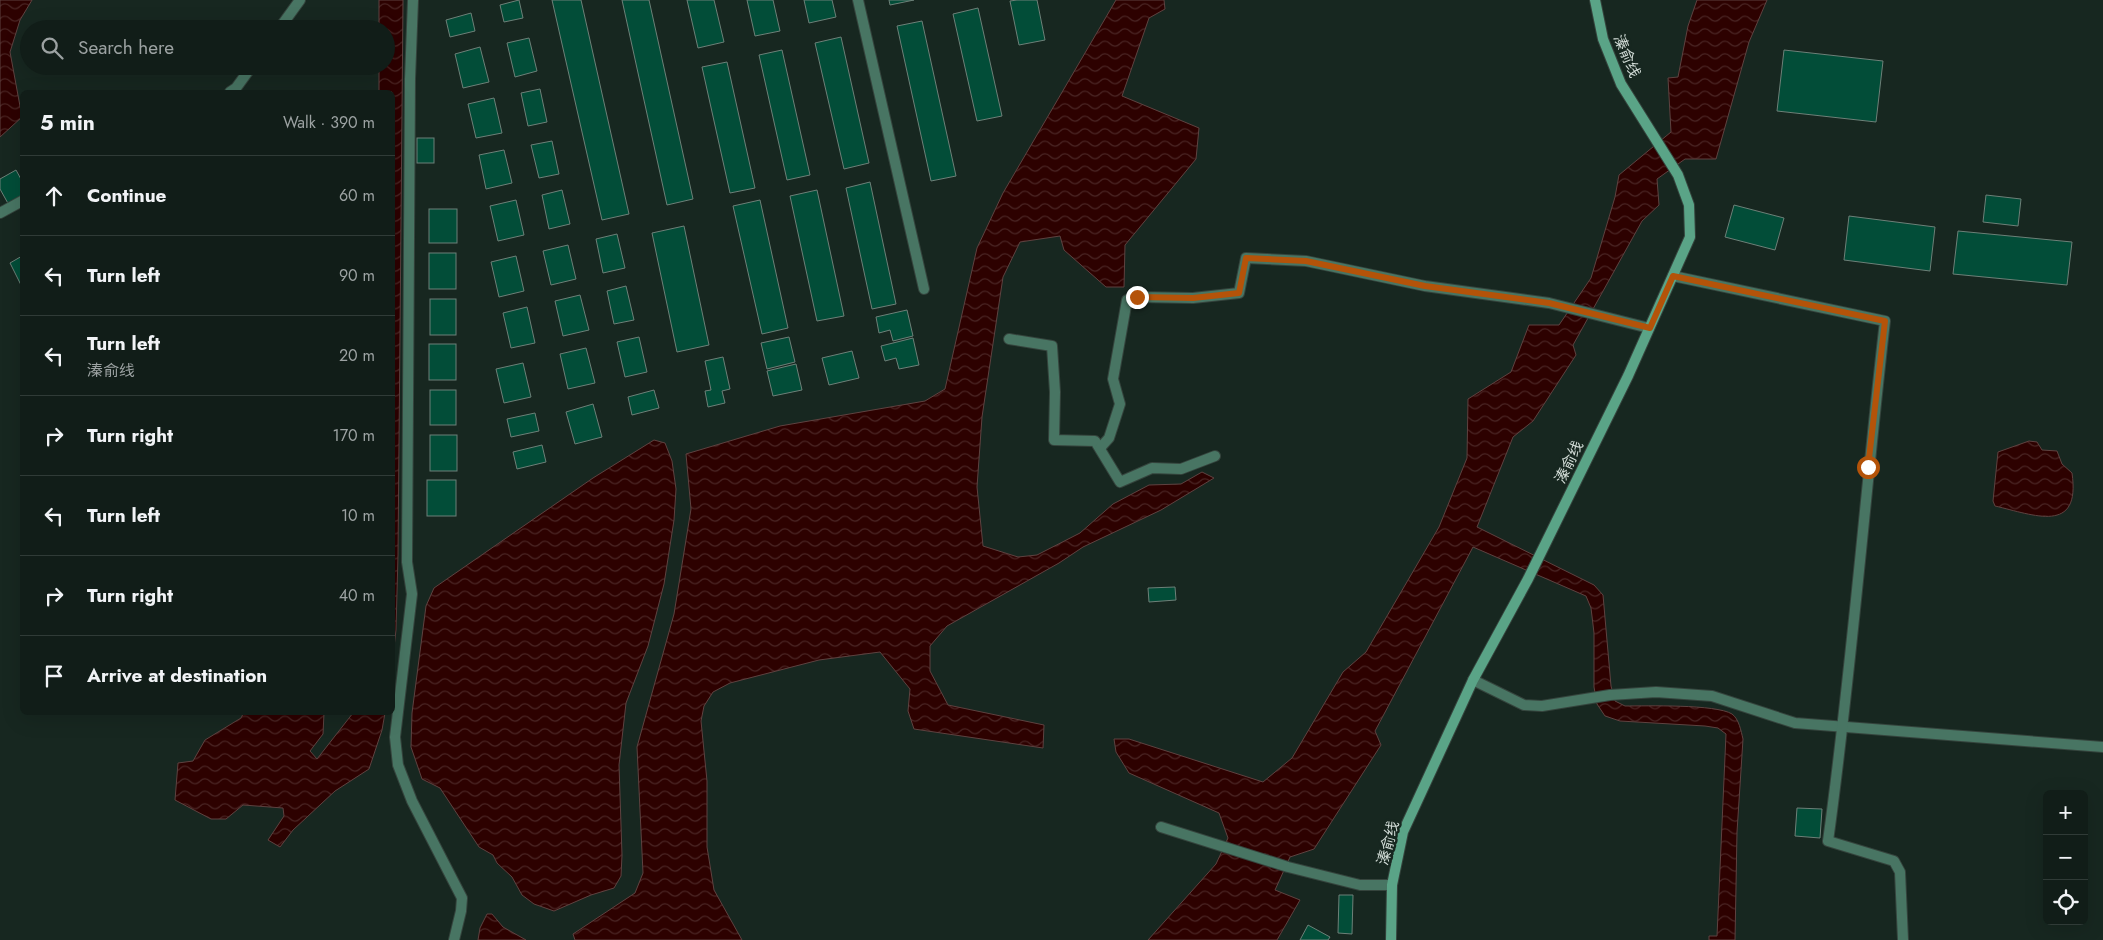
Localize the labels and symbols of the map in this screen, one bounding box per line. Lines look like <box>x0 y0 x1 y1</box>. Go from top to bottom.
street label: 溱俞线 <box>1608 31 1646 81</box>
route end <box>1126 286 1149 309</box>
street label: 溱俞线 <box>1549 437 1589 487</box>
route start <box>1857 456 1880 479</box>
street label: 溱俞线 <box>1372 818 1404 868</box>

